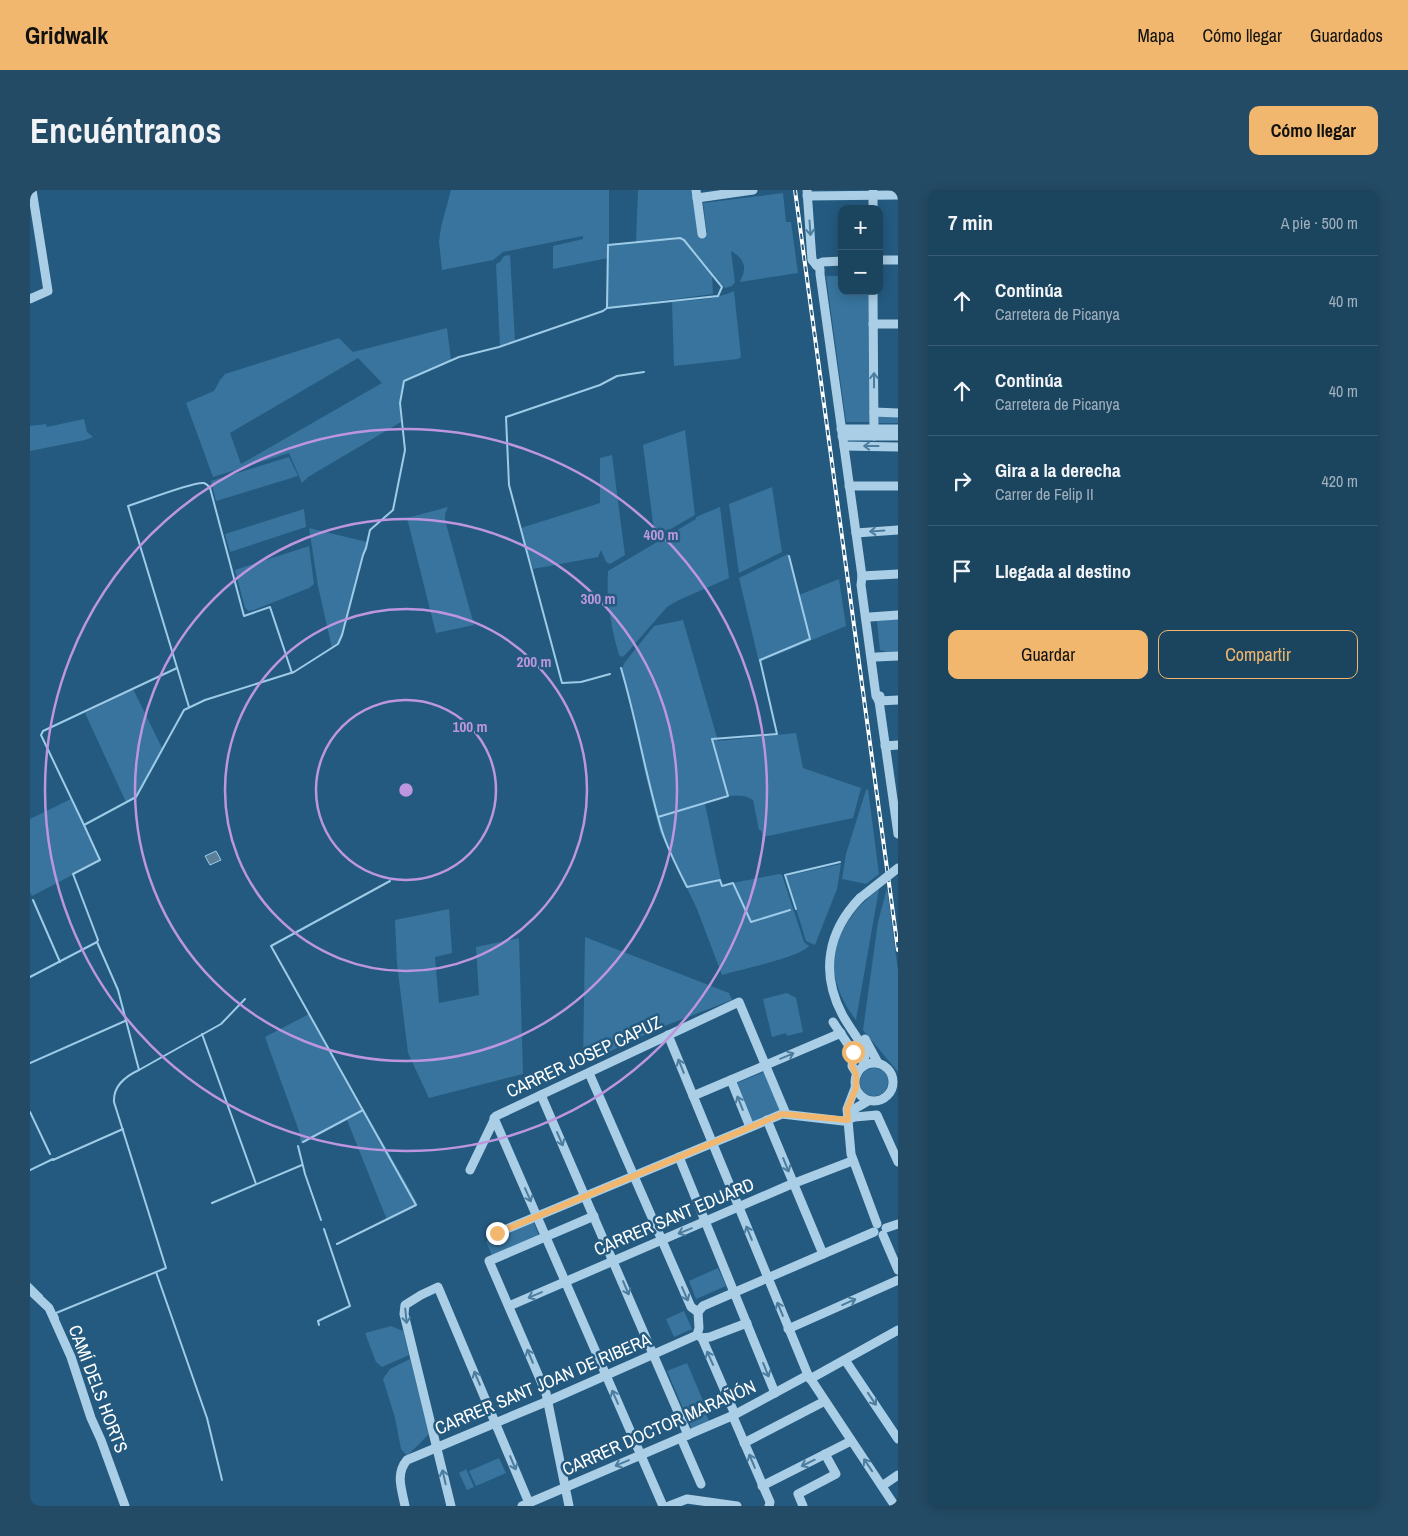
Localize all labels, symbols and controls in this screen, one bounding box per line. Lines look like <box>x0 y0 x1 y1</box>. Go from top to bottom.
text: Gridwalk <box>25 19 108 51</box>
text: Mapa <box>1137 23 1174 48</box>
text: Cómo llegar <box>1202 23 1282 48</box>
text: Guardados <box>1310 23 1383 48</box>
button: Cómo llegar <box>1249 106 1378 155</box>
text: Encuéntranos <box>30 107 221 154</box>
map controls <box>838 205 883 295</box>
button: + <box>838 205 883 250</box>
text: 7 min <box>948 208 993 237</box>
text: A pie · 500 m <box>1281 212 1358 234</box>
one-way arrow <box>805 220 814 236</box>
button: − <box>838 250 883 295</box>
text: Continúa <box>995 277 1063 303</box>
icon: ahead <box>948 287 976 315</box>
text: 40 m <box>1329 290 1358 312</box>
text: Carretera de Picanya <box>995 303 1120 325</box>
text: Continúa <box>995 367 1063 393</box>
one-way arrow <box>869 372 879 388</box>
icon: ahead <box>948 377 976 405</box>
text: 40 m <box>1329 380 1358 402</box>
text: Carretera de Picanya <box>995 393 1120 415</box>
one-way arrow <box>863 441 880 451</box>
text: Gira a la derecha <box>995 457 1121 483</box>
icon: right <box>948 467 976 495</box>
text: 420 m <box>1322 470 1358 492</box>
text: Carrer de Felip II <box>995 483 1094 505</box>
text: 400 m <box>644 524 678 545</box>
one-way arrow <box>869 526 885 536</box>
icon: arrive <box>948 557 976 585</box>
text: Llegada al destino <box>995 558 1131 584</box>
text: 300 m <box>581 588 615 609</box>
button: Guardar <box>948 630 1148 679</box>
button: Compartir <box>1158 630 1358 679</box>
text: 200 m <box>517 651 551 672</box>
text: 100 m <box>453 716 487 737</box>
centre of rings <box>397 781 415 799</box>
street label: CARRER JOSEP CAPUZ <box>502 1010 666 1104</box>
route start <box>842 1041 865 1064</box>
one-way arrow <box>779 1051 794 1061</box>
one-way arrow <box>676 1059 686 1074</box>
one-way arrow <box>735 1096 744 1111</box>
one-way arrow <box>557 1132 566 1147</box>
one-way arrow <box>781 1157 791 1172</box>
street label: CARRER SANT EDUARD <box>590 1171 758 1262</box>
one-way arrow <box>523 1187 533 1202</box>
route end <box>486 1222 509 1245</box>
one-way arrow <box>743 1226 753 1241</box>
one-way arrow <box>677 1227 692 1236</box>
one-way arrow <box>621 1280 631 1295</box>
one-way arrow <box>680 1286 690 1301</box>
one-way arrow <box>528 1290 543 1300</box>
one-way arrow <box>841 1296 856 1306</box>
one-way arrow <box>775 1302 784 1317</box>
one-way arrow <box>401 1308 411 1324</box>
street label: CAMÍ DELS HORTS <box>63 1321 134 1456</box>
street label: CARRER SANT JOAN DE RIBERA <box>431 1327 655 1441</box>
one-way arrow <box>525 1349 535 1364</box>
one-way arrow <box>705 1351 715 1366</box>
one-way arrow <box>762 1362 771 1377</box>
one-way arrow <box>471 1371 481 1386</box>
street label: CARRER DOCTOR MARAÑÓN <box>558 1373 760 1482</box>
one-way arrow <box>610 1390 620 1405</box>
one-way arrow <box>866 1392 877 1406</box>
one-way arrow <box>746 1454 756 1469</box>
one-way arrow <box>508 1455 518 1470</box>
one-way arrow <box>615 1459 630 1469</box>
one-way arrow <box>801 1459 816 1468</box>
one-way arrow <box>863 1459 873 1473</box>
one-way arrow <box>439 1469 448 1485</box>

